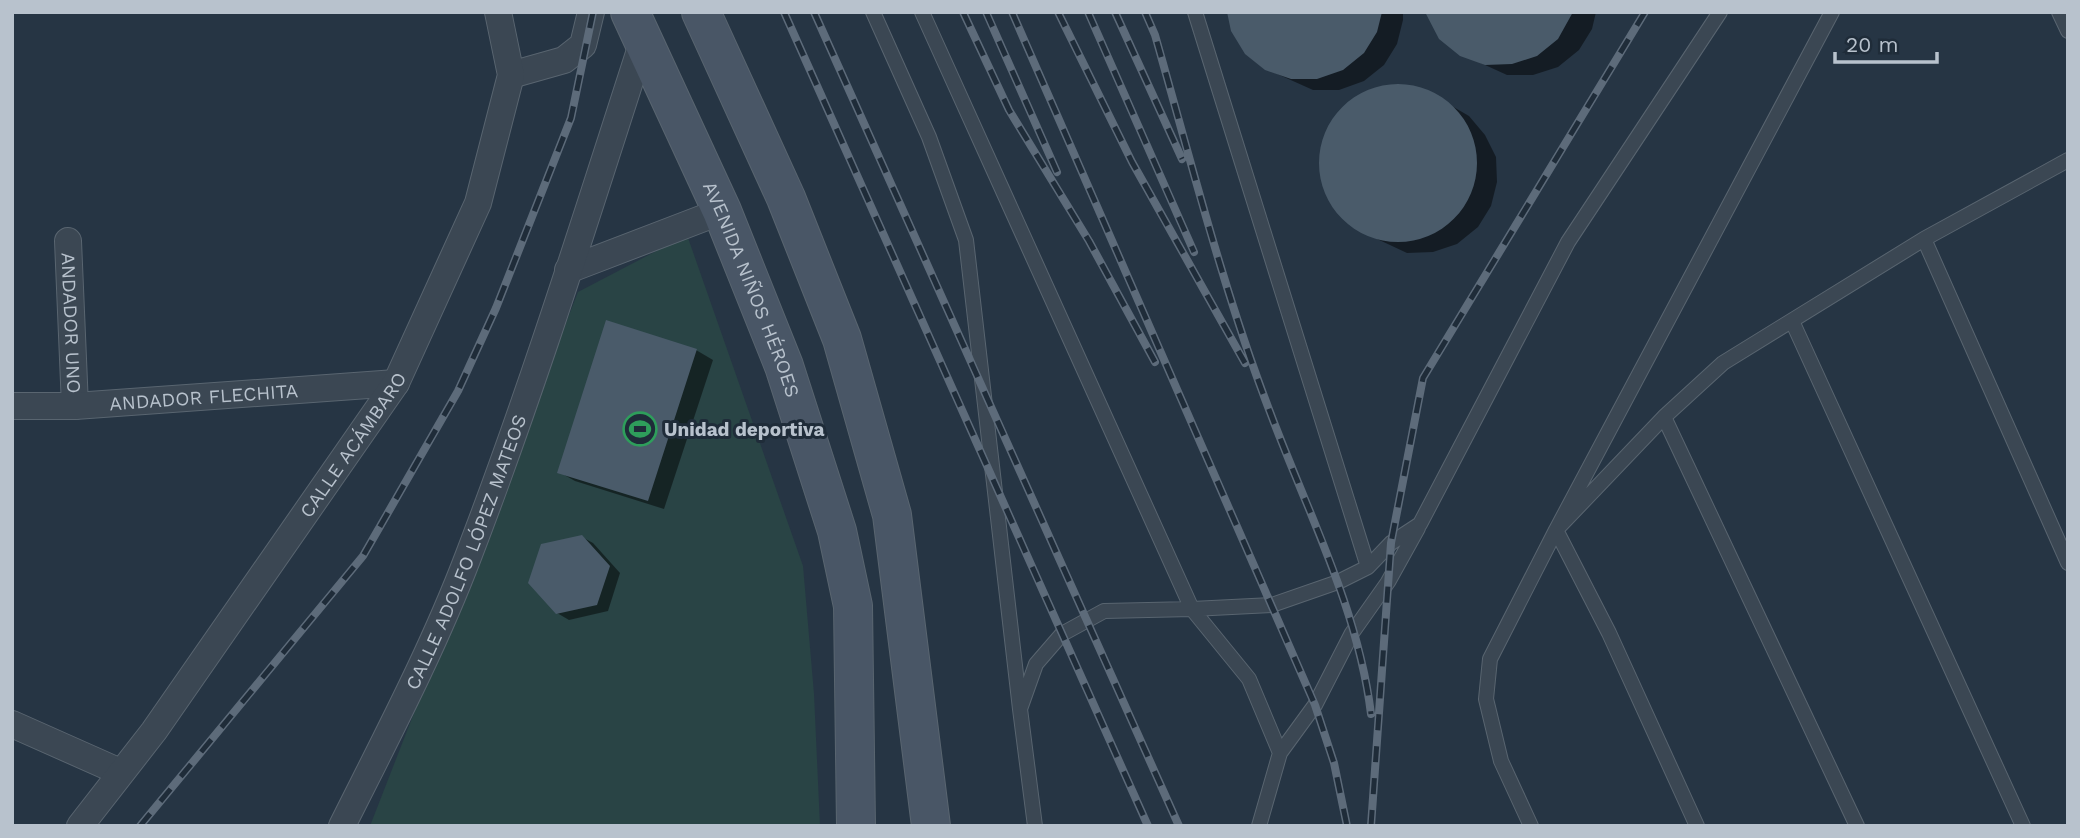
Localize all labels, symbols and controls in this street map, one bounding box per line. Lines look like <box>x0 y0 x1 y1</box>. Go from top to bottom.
scale bar <box>1835 21 1937 65</box>
text: 20 m <box>1846 32 1898 57</box>
street label: AVENIDA NIÑOS HÉROES <box>698 178 804 400</box>
street label: ANDADOR UNO <box>56 252 85 394</box>
street label: CALLE ACÁMBARO <box>295 369 411 522</box>
street label: ANDADOR FLECHITA <box>109 379 299 416</box>
sports icon: Unidad deportiva <box>621 410 659 448</box>
street label: CALLE ADOLFO LÓPEZ MATEOS <box>401 412 531 693</box>
place label: Unidad deportiva <box>664 418 824 441</box>

